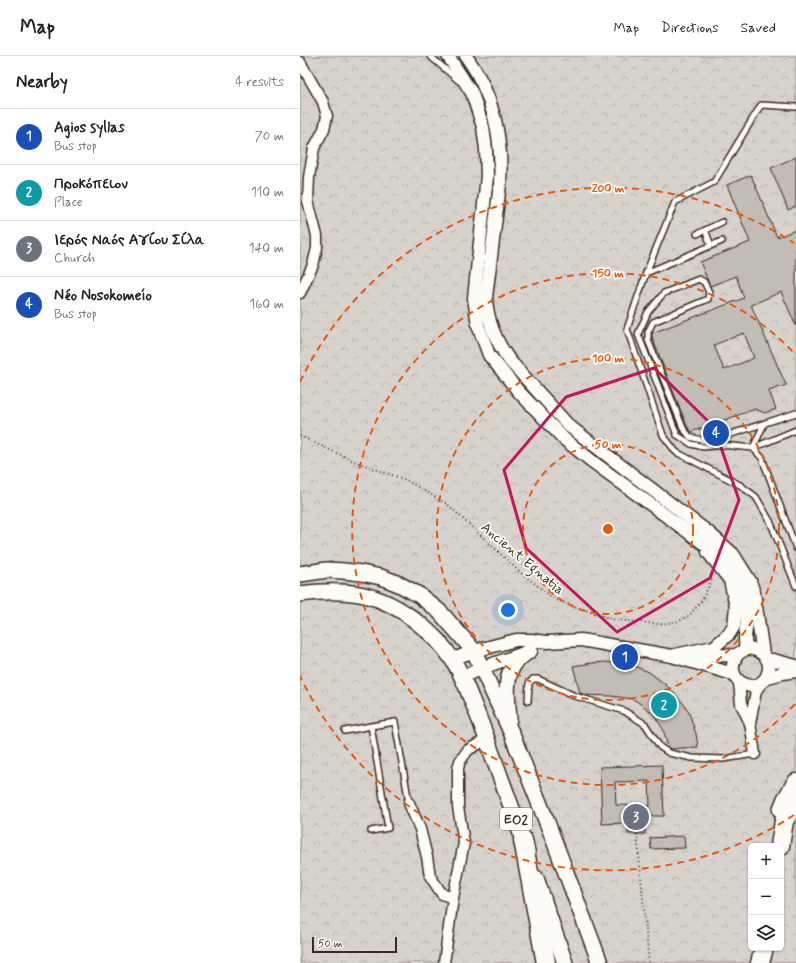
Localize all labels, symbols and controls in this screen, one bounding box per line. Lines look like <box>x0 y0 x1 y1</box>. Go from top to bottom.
text: Map <box>20 15 55 40</box>
text: Map <box>613 19 639 37</box>
text: Directions <box>661 19 719 37</box>
text: Saved <box>741 19 776 37</box>
text: Nearby <box>16 71 68 93</box>
text: 4 results <box>235 74 284 91</box>
text: Agios syllas <box>54 118 125 138</box>
text: 1 <box>26 128 32 145</box>
text: 70 m <box>255 128 284 145</box>
text: Bus stop <box>54 138 97 155</box>
text: Προκόπειον <box>54 174 128 194</box>
text: 200 m <box>592 181 625 197</box>
text: 2 <box>26 184 32 201</box>
text: 110 m <box>251 184 284 201</box>
text: Place <box>54 194 83 211</box>
text: Ιερός Ναός Αγίου Σίλα <box>54 230 204 250</box>
text: 3 <box>26 240 32 257</box>
text: 140 m <box>249 240 284 257</box>
text: Church <box>54 250 95 267</box>
text: 150 m <box>592 266 624 282</box>
text: Néo Nosokomeío <box>54 286 152 306</box>
text: 4 <box>25 296 33 313</box>
text: 160 m <box>249 296 284 313</box>
text: Bus stop <box>54 306 97 323</box>
text: 100 m <box>592 351 625 367</box>
pin: 4 <box>703 418 729 448</box>
text: 50 m <box>595 437 622 453</box>
street label: Ancient Egnatia <box>476 519 568 600</box>
centre of rings <box>601 522 615 536</box>
your location <box>498 600 518 620</box>
pin: 1 <box>612 642 638 672</box>
pin: 2 <box>651 690 677 720</box>
pin: 3 <box>623 802 649 832</box>
road number: ΕΟ2 <box>500 808 532 830</box>
map controls <box>748 843 784 951</box>
button: + <box>748 843 784 879</box>
button: − <box>748 879 784 915</box>
button: layers <box>748 915 784 951</box>
scale bar <box>312 935 397 954</box>
text: 50 m <box>318 937 343 951</box>

